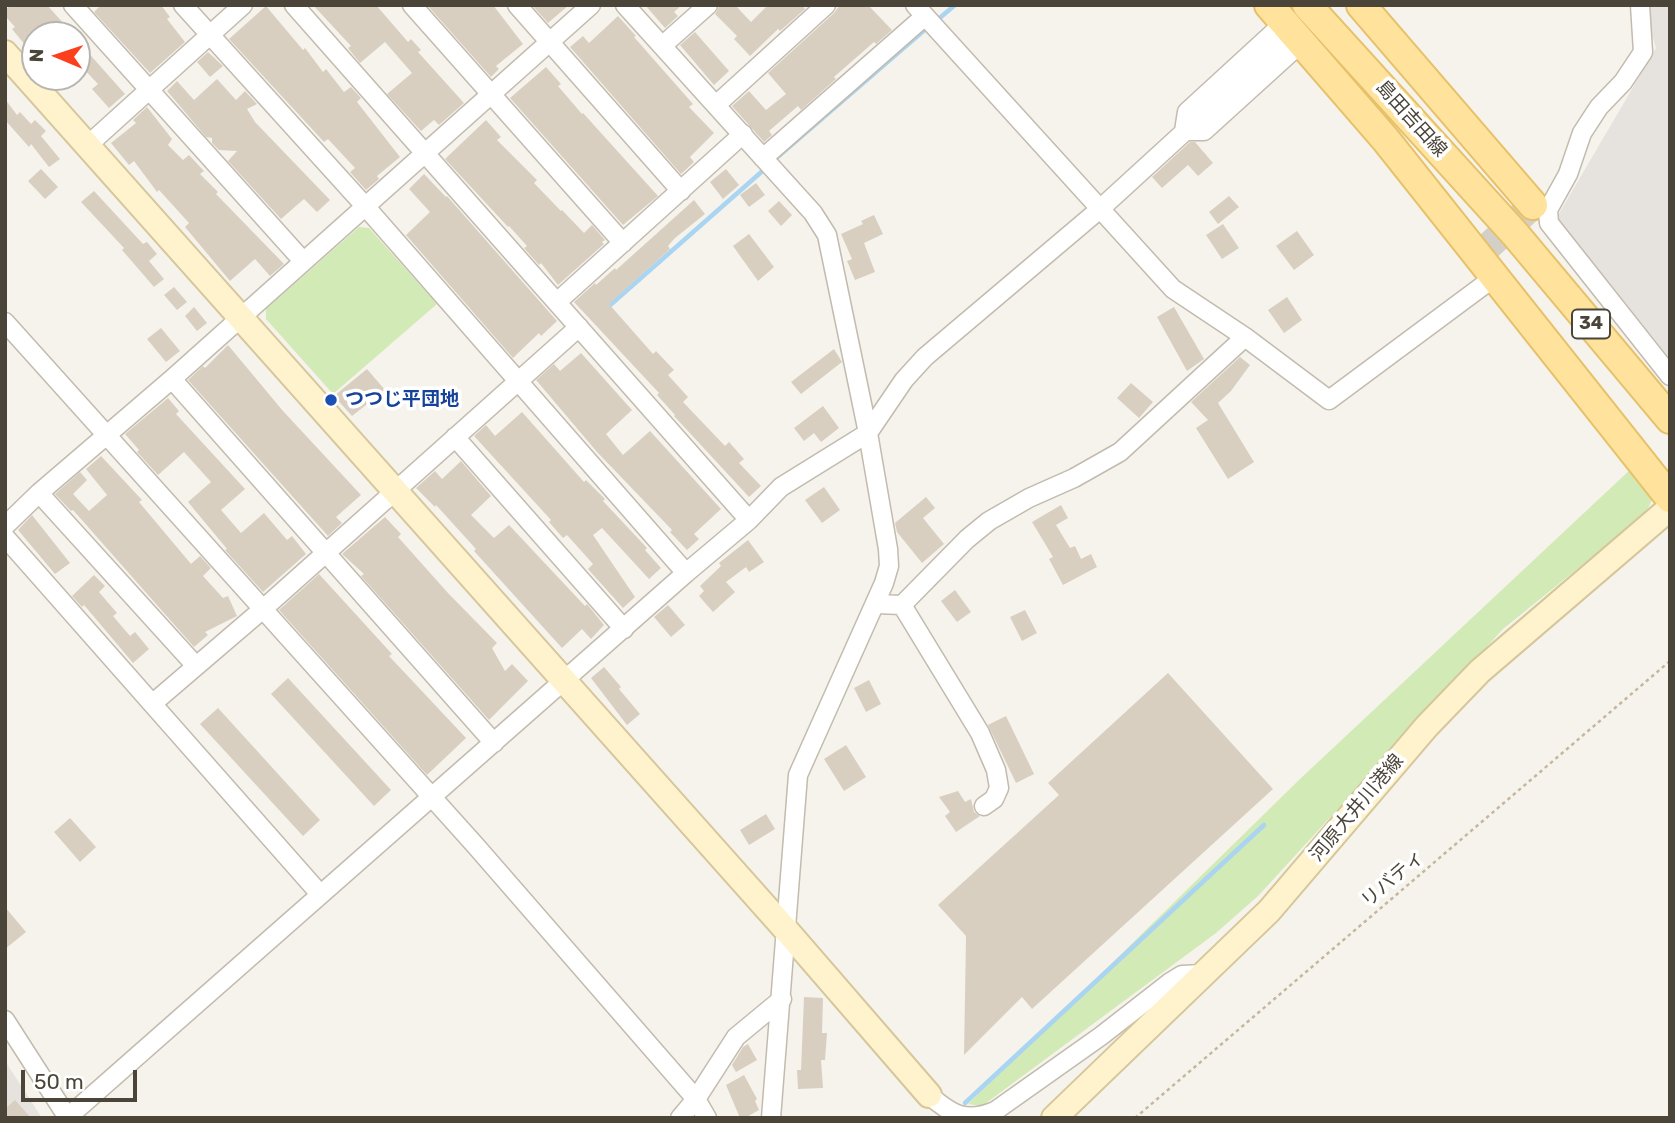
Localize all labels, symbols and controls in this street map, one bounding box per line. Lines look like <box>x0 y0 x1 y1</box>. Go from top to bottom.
north arrow <box>21 21 91 91</box>
text: N <box>25 48 48 63</box>
street label: 島田吉田線 <box>1371 76 1451 162</box>
road number: 34 <box>1572 310 1610 338</box>
place label: つつじ平団地 <box>345 389 459 411</box>
marker: つつじ平団地 <box>323 392 339 408</box>
street label: 河原大井川港線 <box>1306 750 1408 866</box>
street label: リバティ <box>1357 845 1429 913</box>
scale bar <box>24 1056 140 1100</box>
text: 50 m <box>34 1069 84 1094</box>

